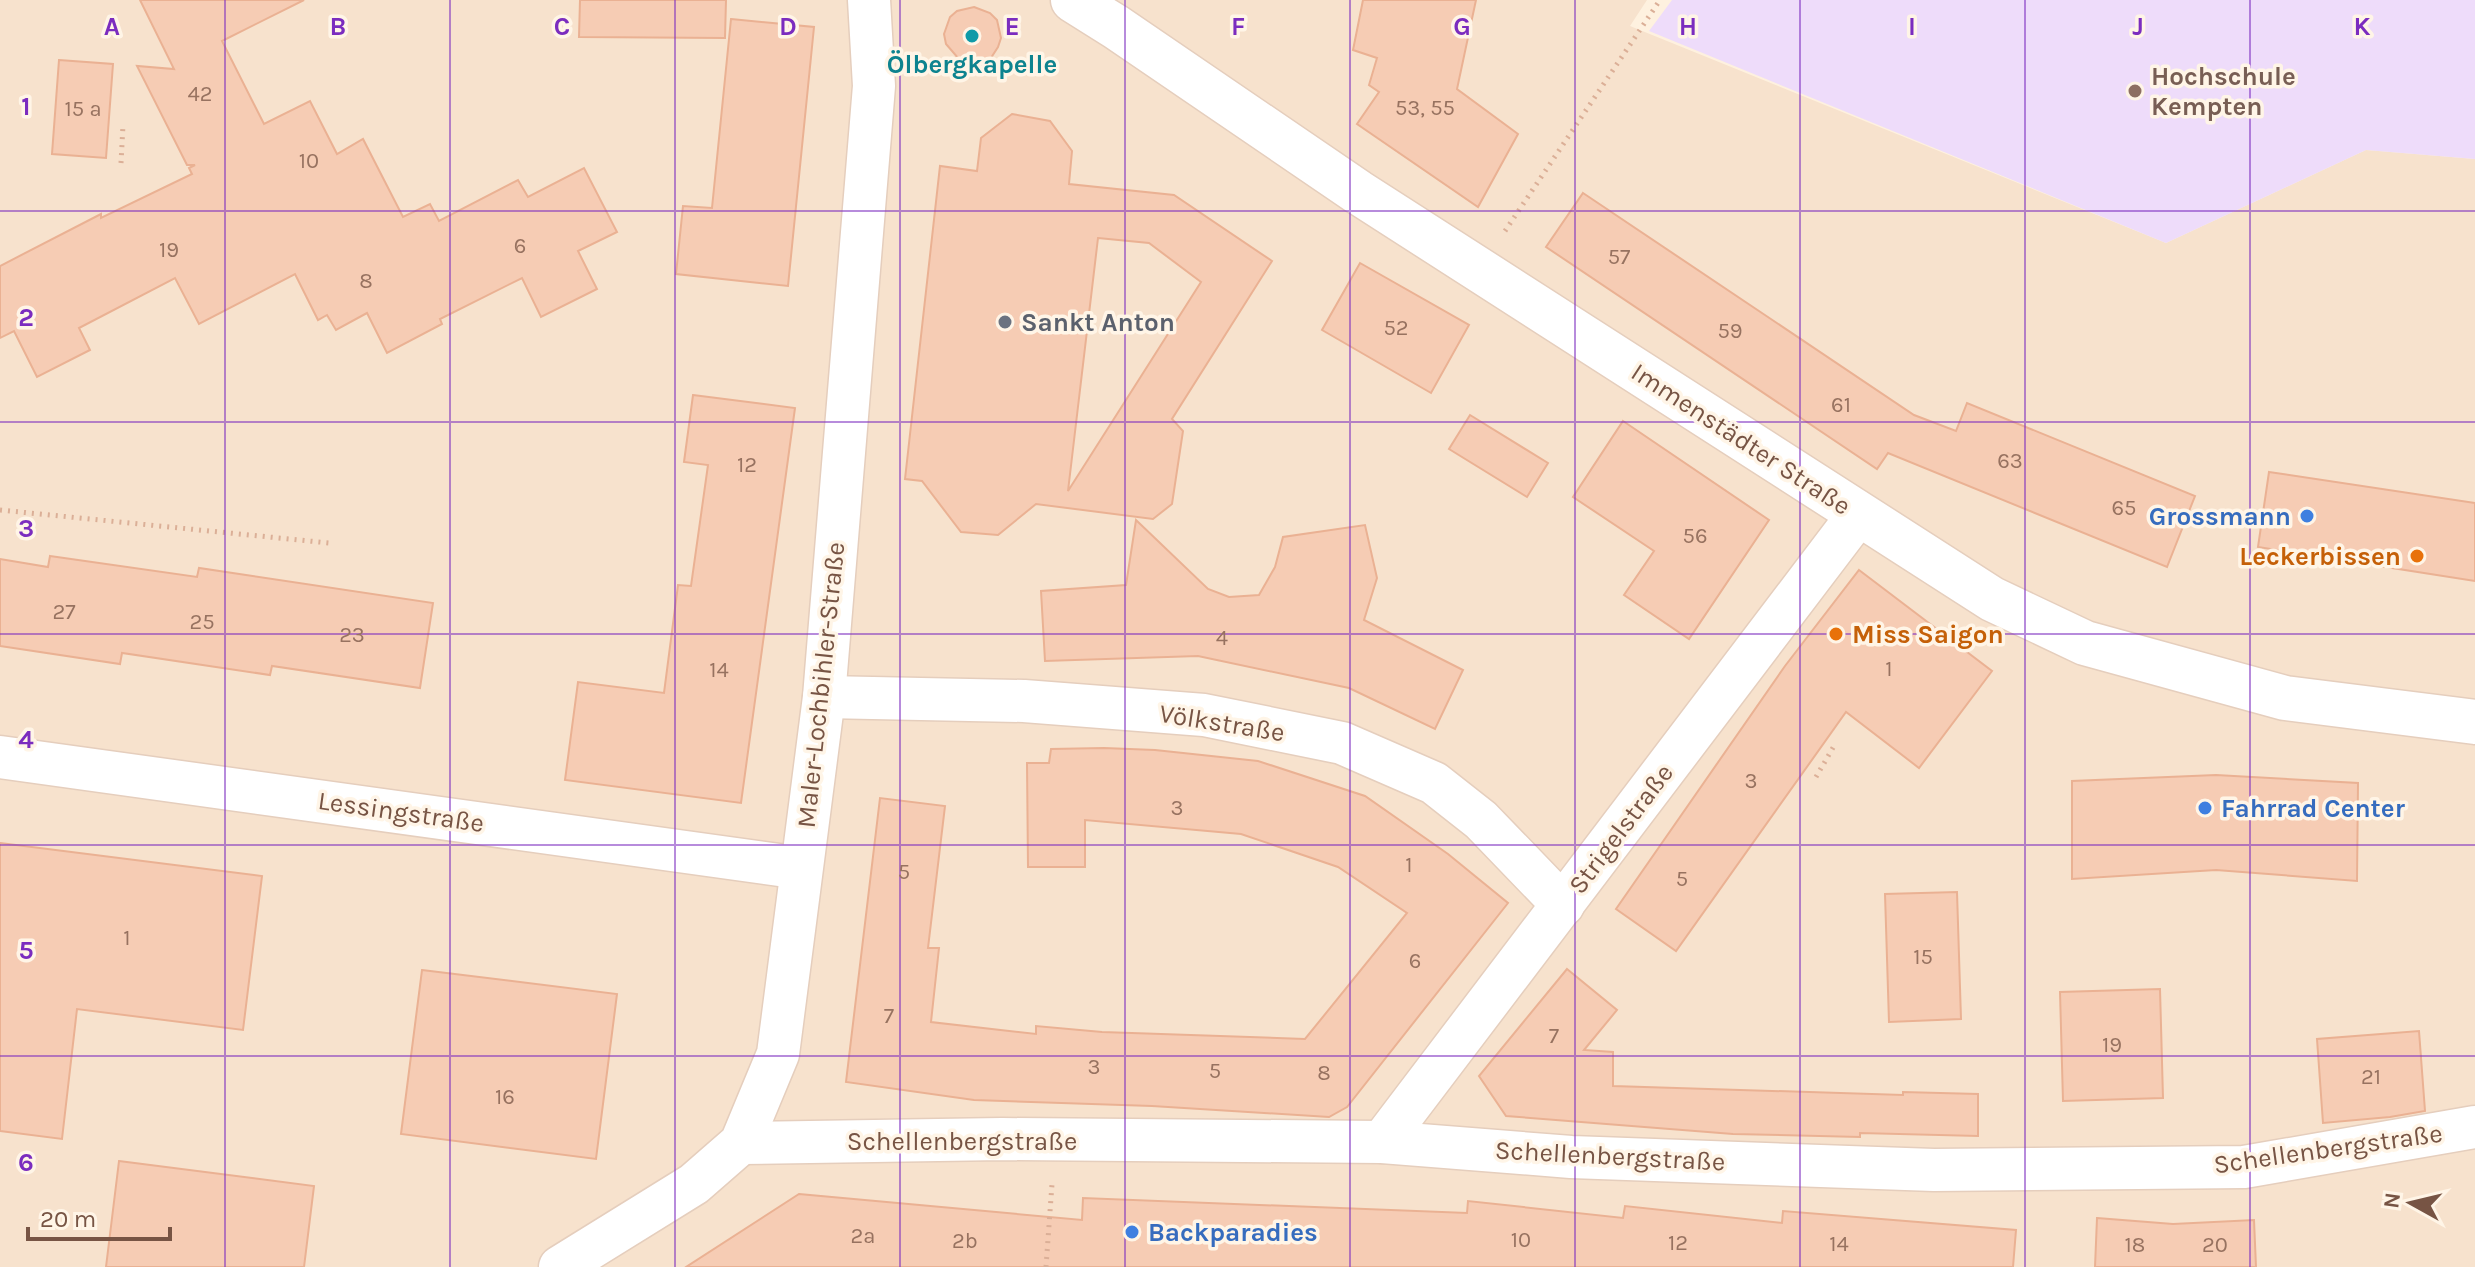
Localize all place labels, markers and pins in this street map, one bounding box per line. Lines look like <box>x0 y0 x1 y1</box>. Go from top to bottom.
marker: Ölbergkapelle <box>963 27 981 45</box>
place label: Ölbergkapelle <box>887 49 1057 80</box>
place label: Hochschule Kempten <box>2151 61 2296 122</box>
marker: Hochschule Kempten <box>2126 82 2144 100</box>
place label: Sankt Anton <box>1021 307 1175 338</box>
marker: Sankt Anton <box>996 313 1014 331</box>
place label: Grossmann <box>2149 501 2291 532</box>
marker: Grossmann <box>2298 507 2316 525</box>
place label: Leckerbissen <box>2239 541 2401 572</box>
marker: Leckerbissen <box>2408 547 2426 565</box>
place label: Miss Saigon <box>1852 619 2004 650</box>
marker: Miss Saigon <box>1827 625 1845 643</box>
place label: Fahrrad Center <box>2221 793 2406 824</box>
marker: Fahrrad Center <box>2196 799 2214 817</box>
place label: Backparadies <box>1148 1217 1318 1248</box>
marker: Backparadies <box>1123 1223 1141 1241</box>

